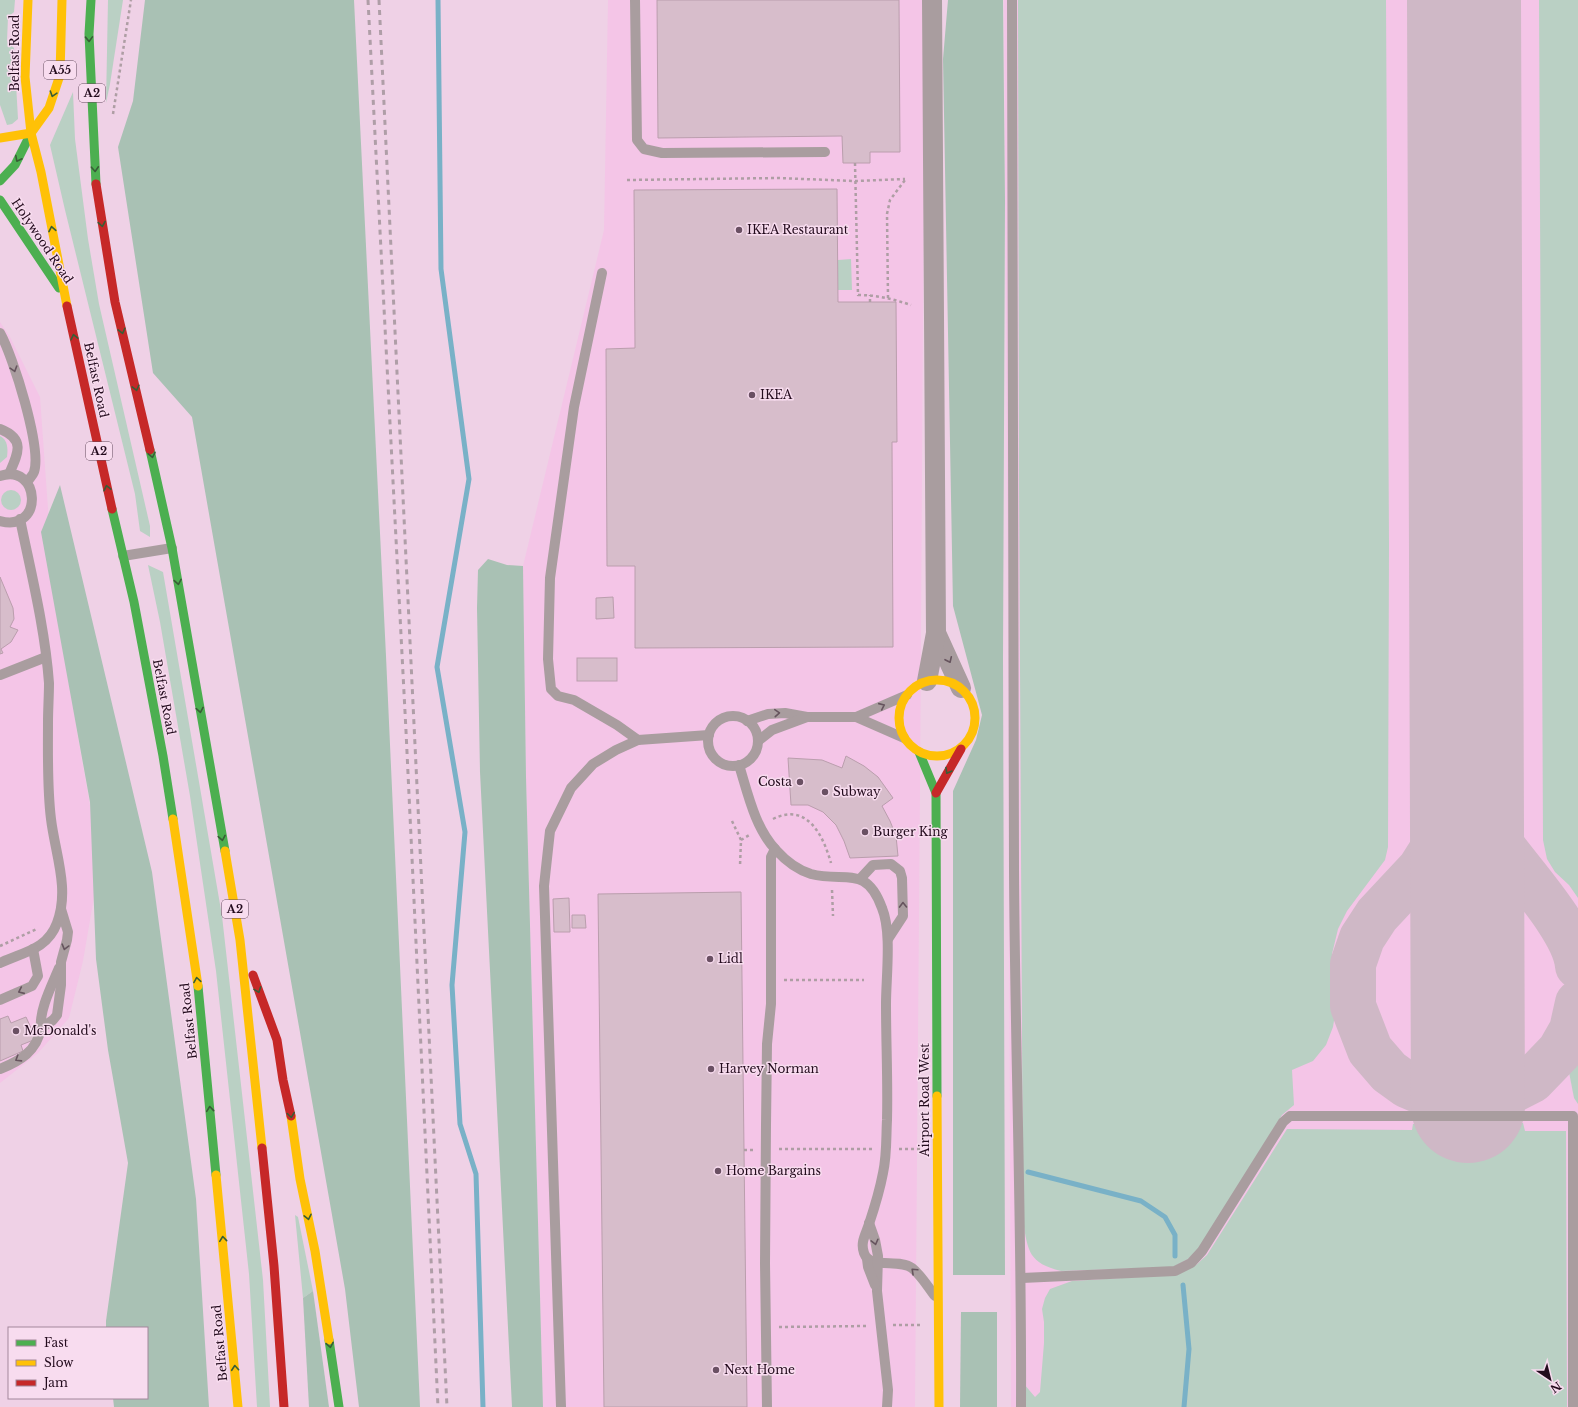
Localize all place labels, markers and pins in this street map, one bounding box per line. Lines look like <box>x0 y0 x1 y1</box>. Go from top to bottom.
place label: IKEA Restaurant <box>747 222 849 237</box>
marker: IKEA Restaurant <box>734 225 744 235</box>
place label: IKEA <box>760 387 793 402</box>
marker: IKEA <box>747 390 757 400</box>
place label: Costa <box>758 774 792 789</box>
marker: Costa <box>795 777 805 787</box>
place label: Subway <box>833 784 881 799</box>
marker: Subway <box>820 787 830 797</box>
place label: Burger King <box>873 824 948 839</box>
marker: Burger King <box>860 827 870 837</box>
place label: Lidl <box>718 951 743 966</box>
marker: Lidl <box>705 954 715 964</box>
place label: McDonald's <box>24 1023 96 1038</box>
marker: McDonald's <box>11 1026 21 1036</box>
place label: Harvey Norman <box>719 1061 819 1076</box>
marker: Harvey Norman <box>706 1064 716 1074</box>
place label: Home Bargains <box>726 1163 821 1178</box>
marker: Home Bargains <box>713 1166 723 1176</box>
place label: Next Home <box>724 1362 795 1377</box>
marker: Next Home <box>711 1365 721 1375</box>

